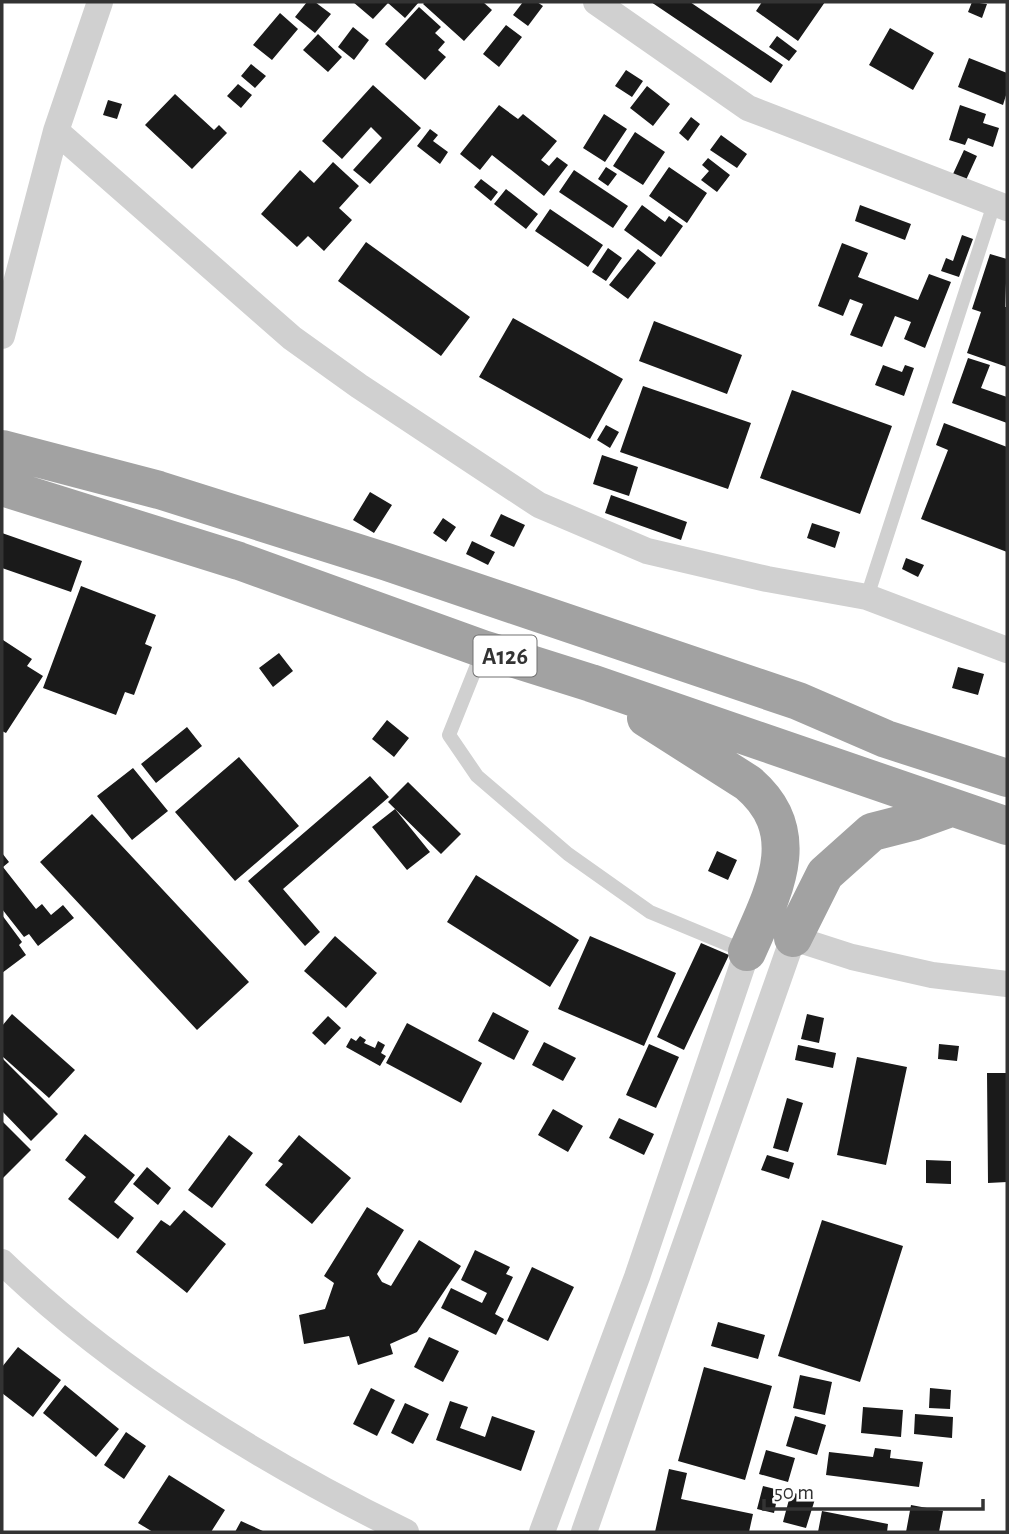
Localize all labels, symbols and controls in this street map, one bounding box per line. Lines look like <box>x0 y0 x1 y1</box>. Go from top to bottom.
road number: A126 <box>474 636 536 676</box>
scale bar <box>764 1468 983 1512</box>
text: 50 m <box>774 1482 814 1503</box>

